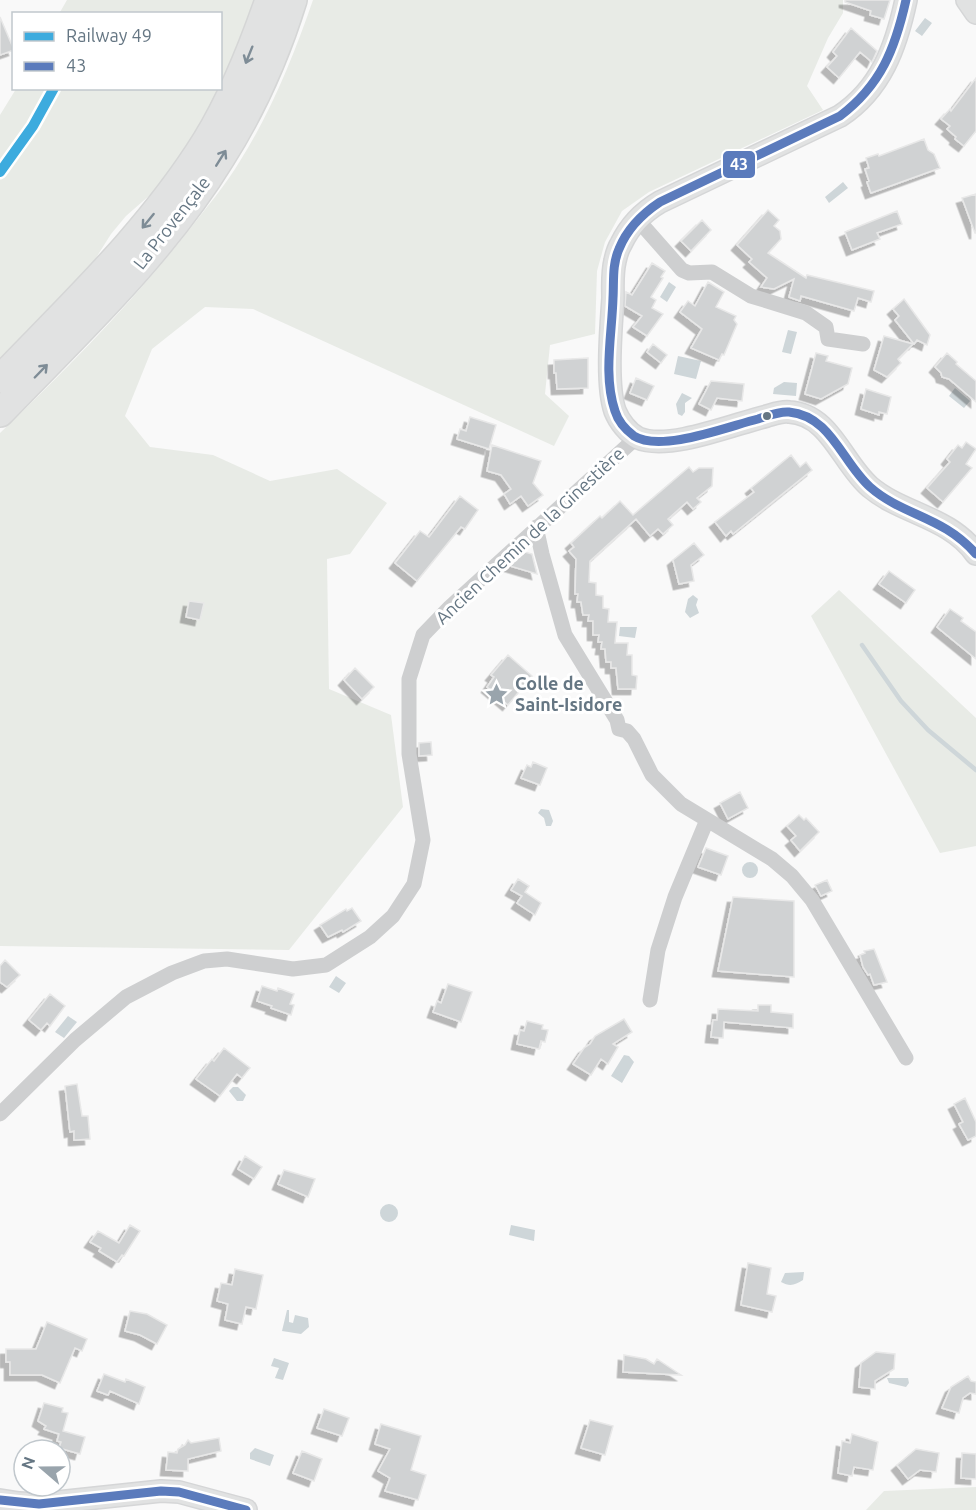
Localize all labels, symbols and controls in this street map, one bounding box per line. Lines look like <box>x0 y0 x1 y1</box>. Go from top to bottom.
legend <box>12 12 222 90</box>
text: Railway 49 <box>66 25 152 45</box>
one-way arrow <box>243 45 254 64</box>
text: 43 <box>66 55 86 75</box>
one-way arrow <box>214 150 227 167</box>
line badge: 43 <box>722 150 756 179</box>
text: 43 <box>730 155 748 173</box>
street label: La Provençale <box>129 172 214 273</box>
one-way arrow <box>142 213 155 229</box>
one-way arrow <box>33 363 48 378</box>
unlabelled marker <box>761 410 773 422</box>
street label: Ancien Chemin de la Ginestière <box>431 443 627 628</box>
place label: Colle de Saint-Isidore <box>515 673 622 714</box>
place icon: Colle de Saint-Isidore <box>484 681 510 707</box>
north arrow <box>12 1438 72 1498</box>
text: N <box>17 1454 38 1472</box>

